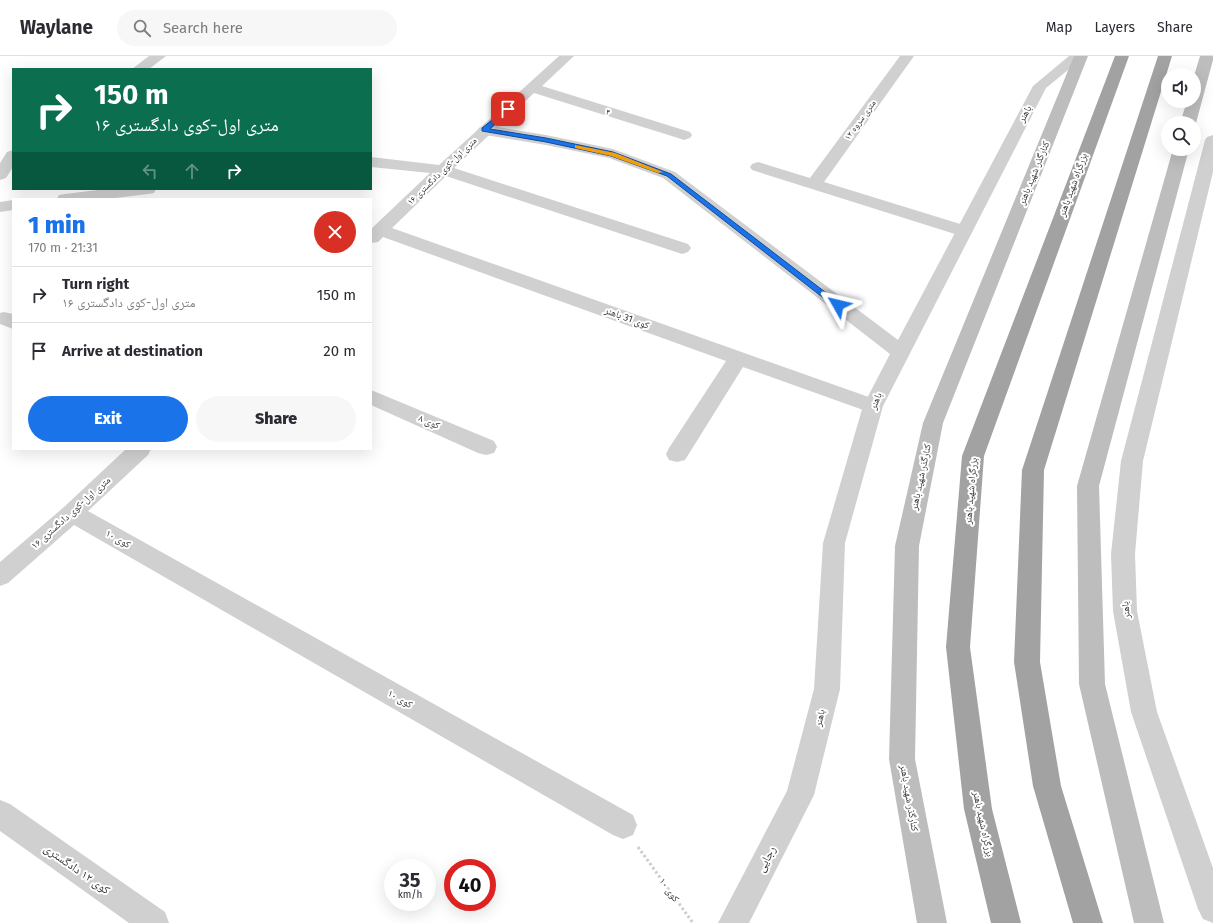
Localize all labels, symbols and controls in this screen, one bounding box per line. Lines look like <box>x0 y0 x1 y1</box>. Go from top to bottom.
search box <box>117 10 397 46</box>
text: Waylane <box>20 16 93 39</box>
icon: search <box>131 17 153 39</box>
text: Search here <box>163 19 243 37</box>
text: Map <box>1046 19 1072 36</box>
text: Layers <box>1094 19 1135 36</box>
text: Share <box>1157 19 1193 36</box>
map controls <box>1161 68 1201 156</box>
button: sound <box>1161 68 1201 108</box>
text: 150 m <box>94 78 169 111</box>
icon: right <box>28 84 80 136</box>
pin <box>491 92 525 126</box>
icon: arrive <box>497 98 519 120</box>
street label: ۱۲ متری سروه <box>842 98 878 142</box>
street label: باهنر <box>1015 103 1034 125</box>
street label: ۴ <box>605 107 611 117</box>
text: ۱۶ متری اول-کوی دادگستری <box>94 114 279 136</box>
button: search <box>1161 116 1201 156</box>
street label: ۱۶ متری اول-کوی دادگستری <box>405 135 479 207</box>
street label: کنارگذر شهید باهنر <box>1015 139 1052 207</box>
street label: بزرگراه شهید باهنر <box>1056 151 1090 219</box>
icon: left <box>139 160 161 182</box>
icon: ahead <box>181 160 203 182</box>
icon: right <box>223 160 245 182</box>
text: 1 min <box>28 211 86 239</box>
button: close <box>314 211 356 253</box>
text: 170 m · 21:31 <box>28 240 98 255</box>
text: Turn right <box>62 275 129 293</box>
icon: right <box>28 284 50 306</box>
position arrow <box>817 284 859 326</box>
text: 150 m <box>317 286 356 304</box>
text: ۱۶ متری اول-کوی دادگستری <box>62 295 195 310</box>
street label: کوی 31 باهنر <box>602 304 651 332</box>
icon: arrive <box>28 340 50 362</box>
text: Arrive at destination <box>62 342 203 360</box>
text: 20 m <box>323 342 356 360</box>
street label: باهنر <box>867 390 885 412</box>
button: Exit <box>28 396 188 442</box>
button: Share <box>196 396 356 442</box>
street label: کوی ۸ <box>416 412 442 432</box>
street label: کنارگذر شهید باهنر <box>908 443 934 512</box>
street label: بزرگراه شهید باهنر <box>962 457 980 526</box>
street label: ۱۶ متری اول-کوی دادگستری <box>29 474 113 552</box>
street label: کوی ۱۰ <box>103 527 133 551</box>
street label: باهنر <box>1119 601 1133 620</box>
street label: کوی ۱۰ <box>385 687 415 711</box>
street label: باهنر <box>812 708 828 729</box>
street label: کنارگذر شهید باهنر <box>897 763 921 832</box>
street label: بزرگراه شهید باهنر <box>970 789 996 858</box>
street label: کوی ۱۲ دادگستری <box>41 841 113 897</box>
street label: رجایی <box>753 843 779 875</box>
speed limit sign: 40 <box>444 859 496 911</box>
text: 35 <box>399 868 421 892</box>
street label: کوی ۱۰ <box>656 876 682 904</box>
text: km/h <box>398 889 422 901</box>

